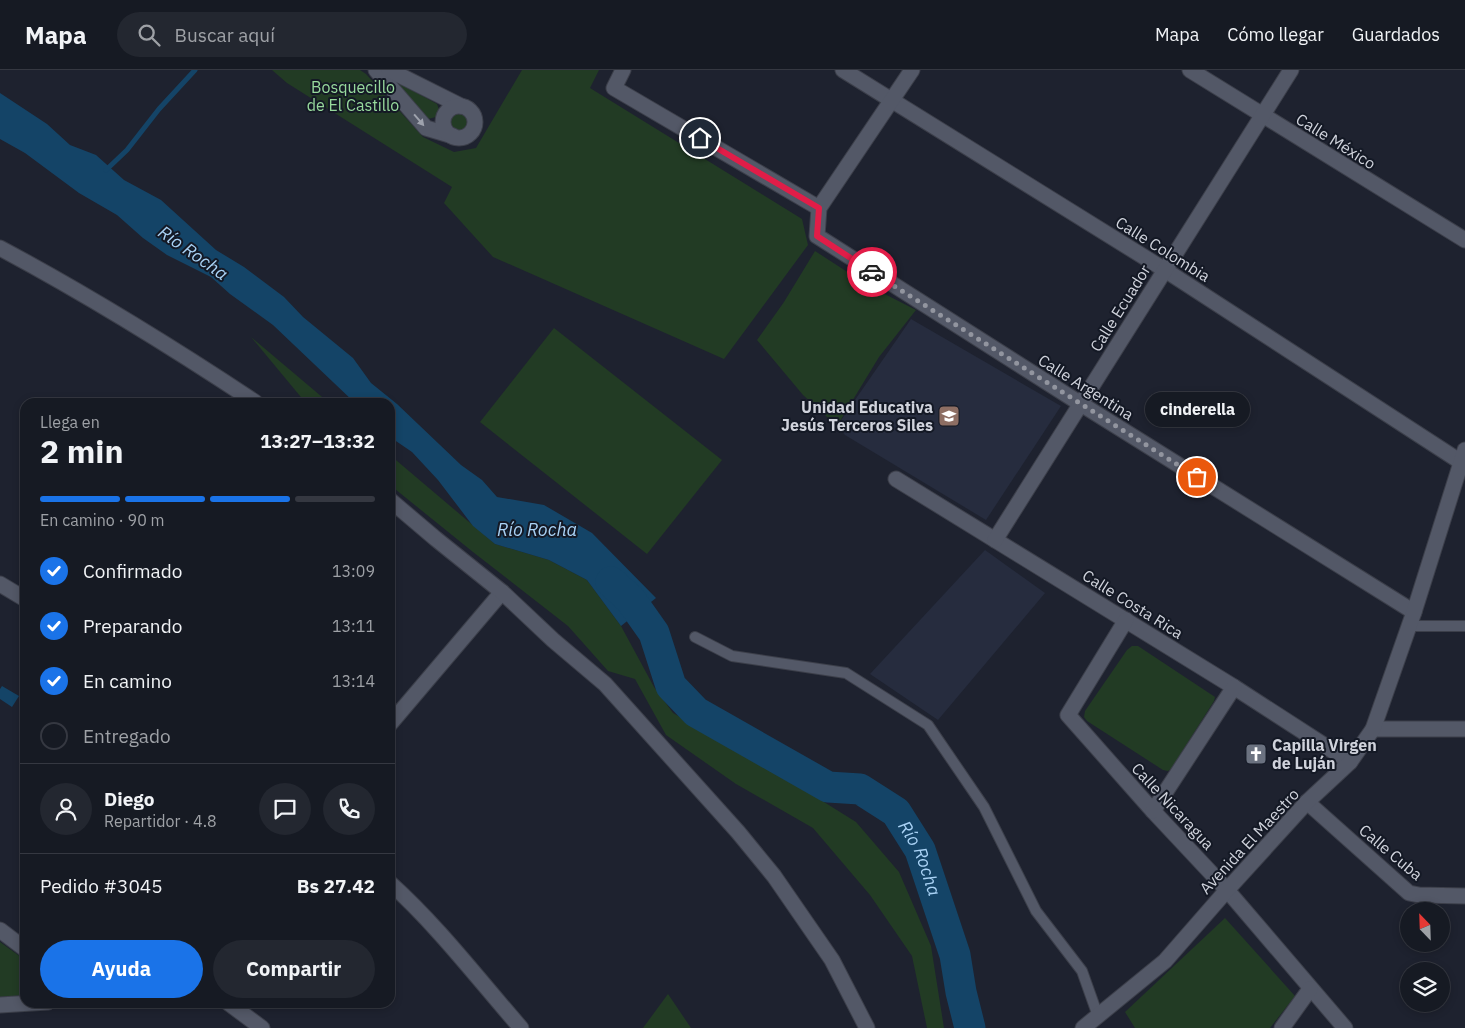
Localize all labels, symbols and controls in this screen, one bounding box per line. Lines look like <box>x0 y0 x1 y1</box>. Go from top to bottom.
search box <box>117 12 467 57</box>
text: Mapa <box>25 19 87 51</box>
icon: search <box>135 21 163 49</box>
text: Buscar aquí <box>175 23 275 47</box>
text: Mapa <box>1155 23 1199 46</box>
text: Cómo llegar <box>1227 23 1324 46</box>
text: Guardados <box>1352 23 1440 46</box>
park label: Bosquecillo de El Castillo <box>307 77 399 115</box>
street label: Calle México <box>1292 109 1380 173</box>
one-way arrow <box>414 113 425 126</box>
pin <box>679 117 721 159</box>
icon: home <box>686 124 714 152</box>
street label: Calle Colombia <box>1112 212 1214 286</box>
water label: Río Rocha <box>154 220 233 285</box>
courier <box>847 247 897 297</box>
icon: car <box>858 258 886 286</box>
street label: Calle Ecuador <box>1085 261 1155 355</box>
street label: Calle Argentina <box>1035 350 1138 425</box>
callout: cinderella <box>1144 392 1250 427</box>
place label: Unidad Educativa Jesús Terceros Siles <box>781 397 933 435</box>
text: cinderella <box>1160 399 1235 419</box>
school or university icon: Unidad Educativa Jesús Terceros Siles <box>937 404 961 428</box>
text: Llega en <box>40 412 100 432</box>
text: 13:27–13:32 <box>260 429 375 453</box>
text: 2 min <box>40 430 124 472</box>
pin <box>1176 456 1218 498</box>
icon: bag <box>1183 463 1211 491</box>
text: En camino · 90 m <box>40 510 165 530</box>
water label: Río Rocha <box>497 518 577 541</box>
icon: check <box>40 557 68 585</box>
text: Confirmado <box>83 559 182 583</box>
text: 13:09 <box>332 561 375 581</box>
street label: Calle Costa Rica <box>1079 565 1187 643</box>
icon: check <box>40 612 68 640</box>
text: Preparando <box>83 614 182 638</box>
text: 13:11 <box>332 616 375 636</box>
icon: check <box>40 667 68 695</box>
text: En camino <box>83 669 172 693</box>
text: 13:14 <box>332 671 375 691</box>
text: Entregado <box>83 724 171 748</box>
place label: Capilla Virgen de Luján <box>1272 735 1377 773</box>
church icon: Capilla Virgen de Luján <box>1244 742 1268 766</box>
street label: Calle Nicaragua <box>1128 758 1219 854</box>
button: person <box>40 783 92 835</box>
button: chat <box>259 783 311 835</box>
button: phone <box>323 783 375 835</box>
street label: Avenida El Maestro <box>1195 784 1303 898</box>
text: Diego <box>104 787 154 811</box>
text: Repartidor · 4.8 <box>104 811 217 831</box>
water label: Río Rocha <box>893 816 946 899</box>
street label: Calle Cuba <box>1355 820 1427 885</box>
text: Pedido #3045 <box>40 874 163 898</box>
text: Bs 27.42 <box>297 874 375 898</box>
north arrow <box>1400 902 1450 952</box>
map controls <box>1400 902 1450 1012</box>
button: Ayuda <box>40 940 203 998</box>
button: Compartir <box>213 940 375 998</box>
button: layers <box>1400 962 1450 1012</box>

